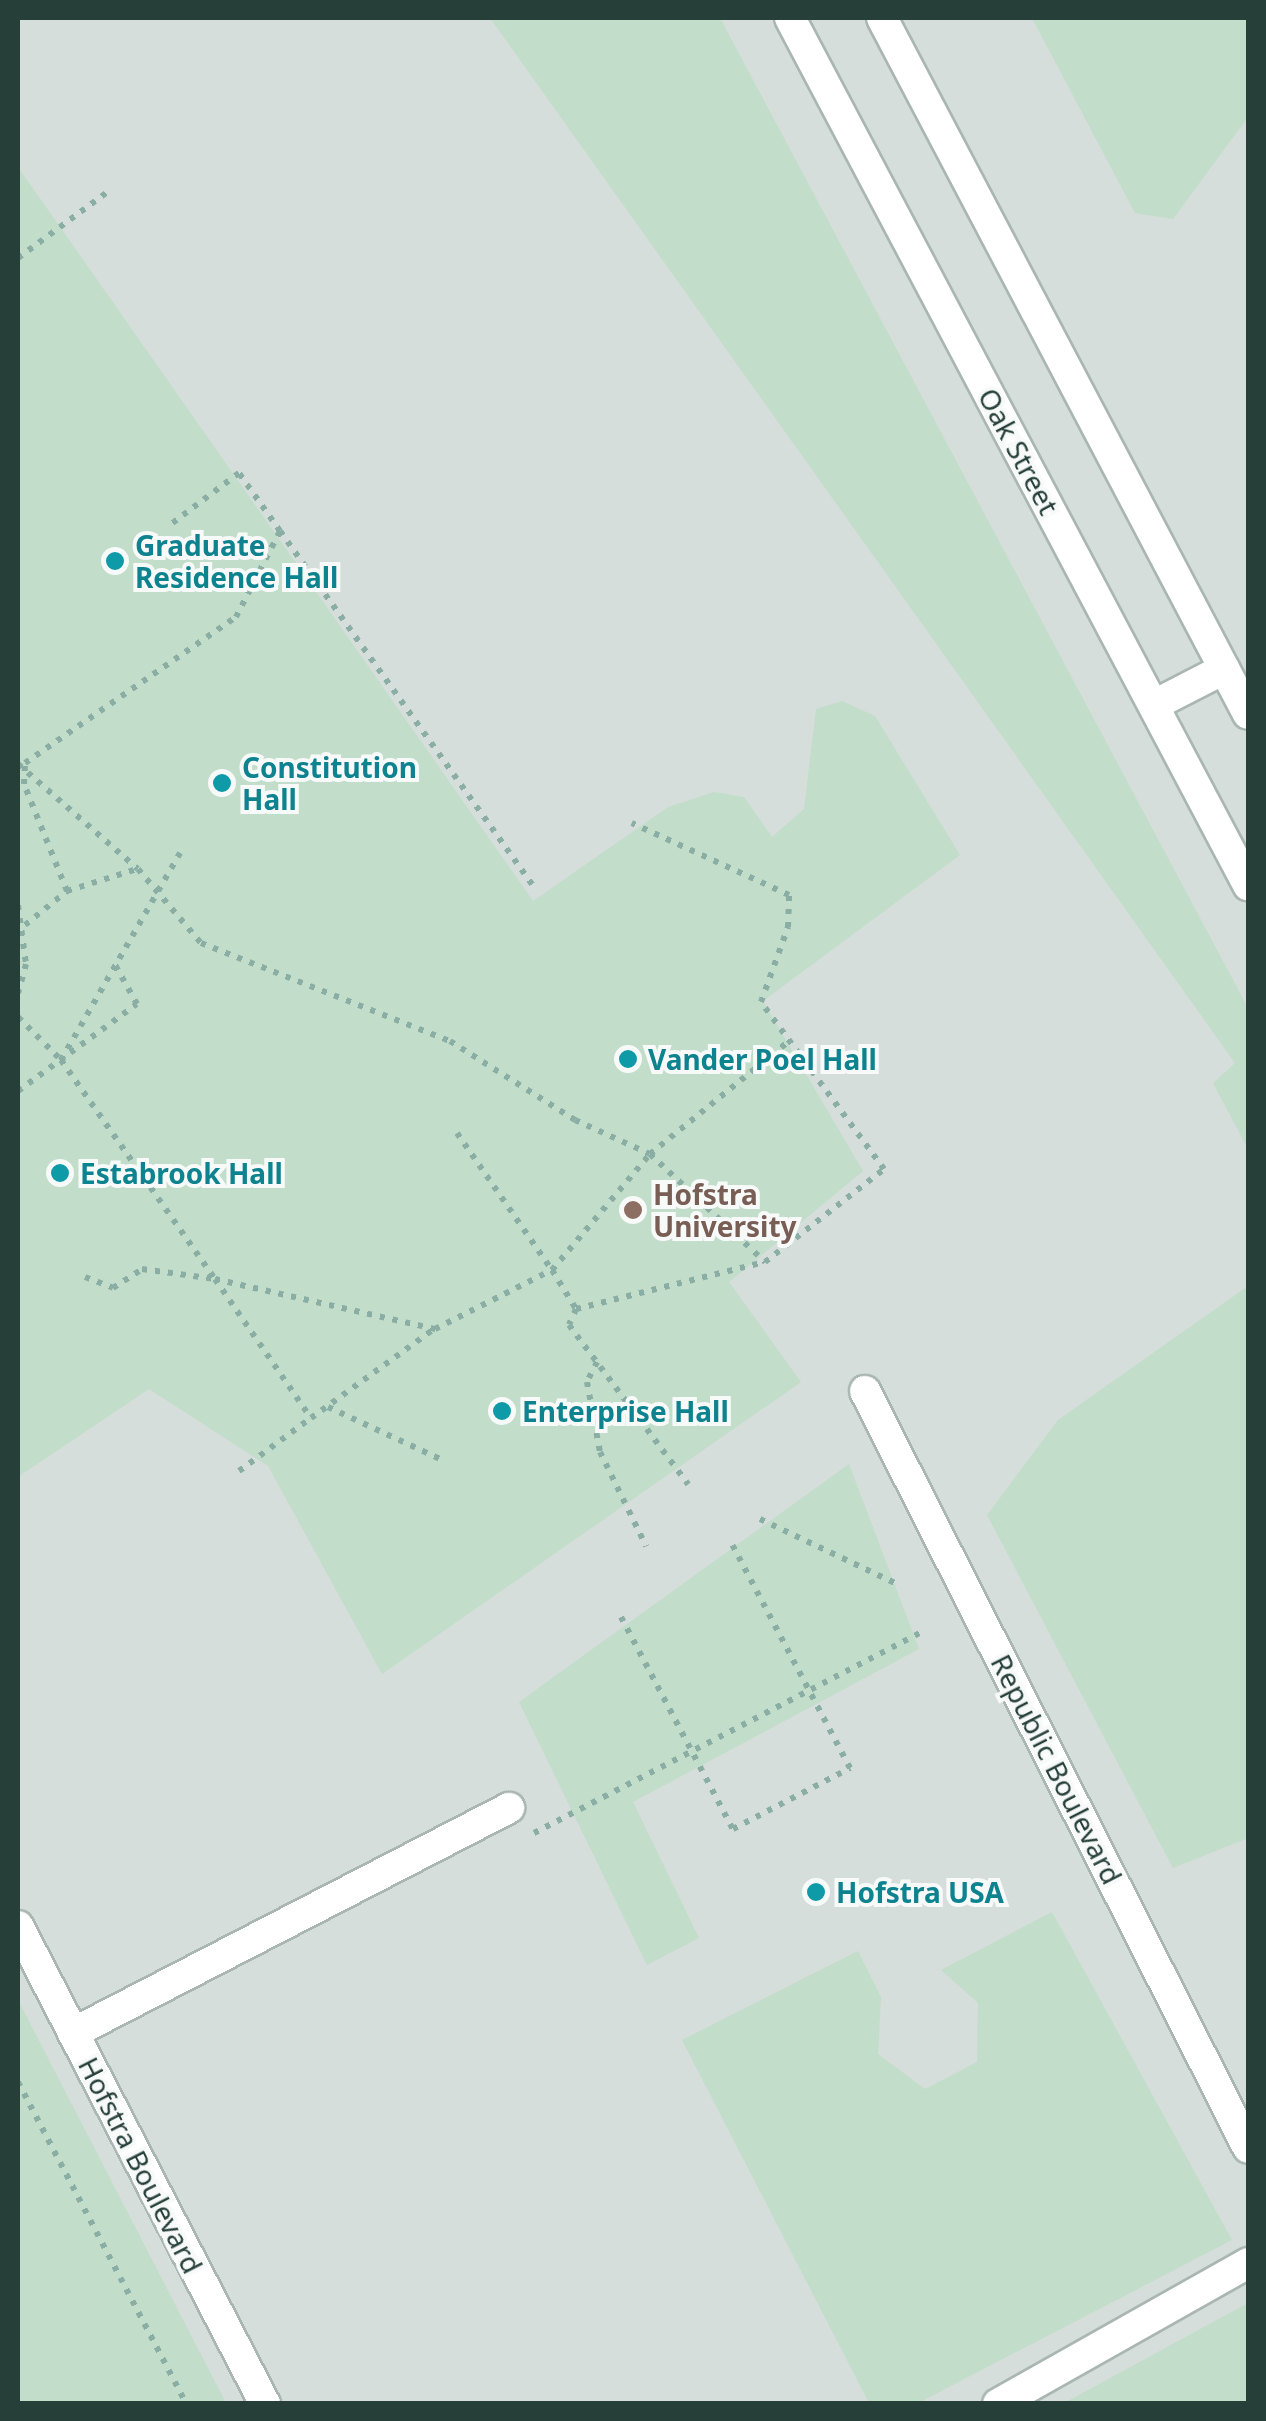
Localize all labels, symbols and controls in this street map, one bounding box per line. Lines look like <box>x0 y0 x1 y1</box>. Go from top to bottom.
street label: Oak Street <box>972 382 1066 520</box>
place label: Graduate Residence Hall <box>135 528 338 594</box>
marker: Graduate Residence Hall <box>104 550 126 572</box>
place label: Constitution Hall <box>242 750 417 816</box>
marker: Constitution Hall <box>211 772 233 794</box>
place label: Vander Poel Hall <box>648 1042 877 1076</box>
marker: Vander Poel Hall <box>617 1048 639 1070</box>
place label: Estabrook Hall <box>80 1156 283 1190</box>
marker: Estabrook Hall <box>49 1162 71 1184</box>
place label: Hofstra University <box>653 1177 797 1243</box>
marker: Hofstra University <box>622 1199 644 1221</box>
place label: Enterprise Hall <box>522 1394 729 1428</box>
marker: Enterprise Hall <box>491 1400 513 1422</box>
street label: Republic Boulevard <box>985 1649 1129 1889</box>
place label: Hofstra USA <box>836 1875 1004 1909</box>
marker: Hofstra USA <box>805 1881 827 1903</box>
street label: Hofstra Boulevard <box>72 2051 210 2279</box>

